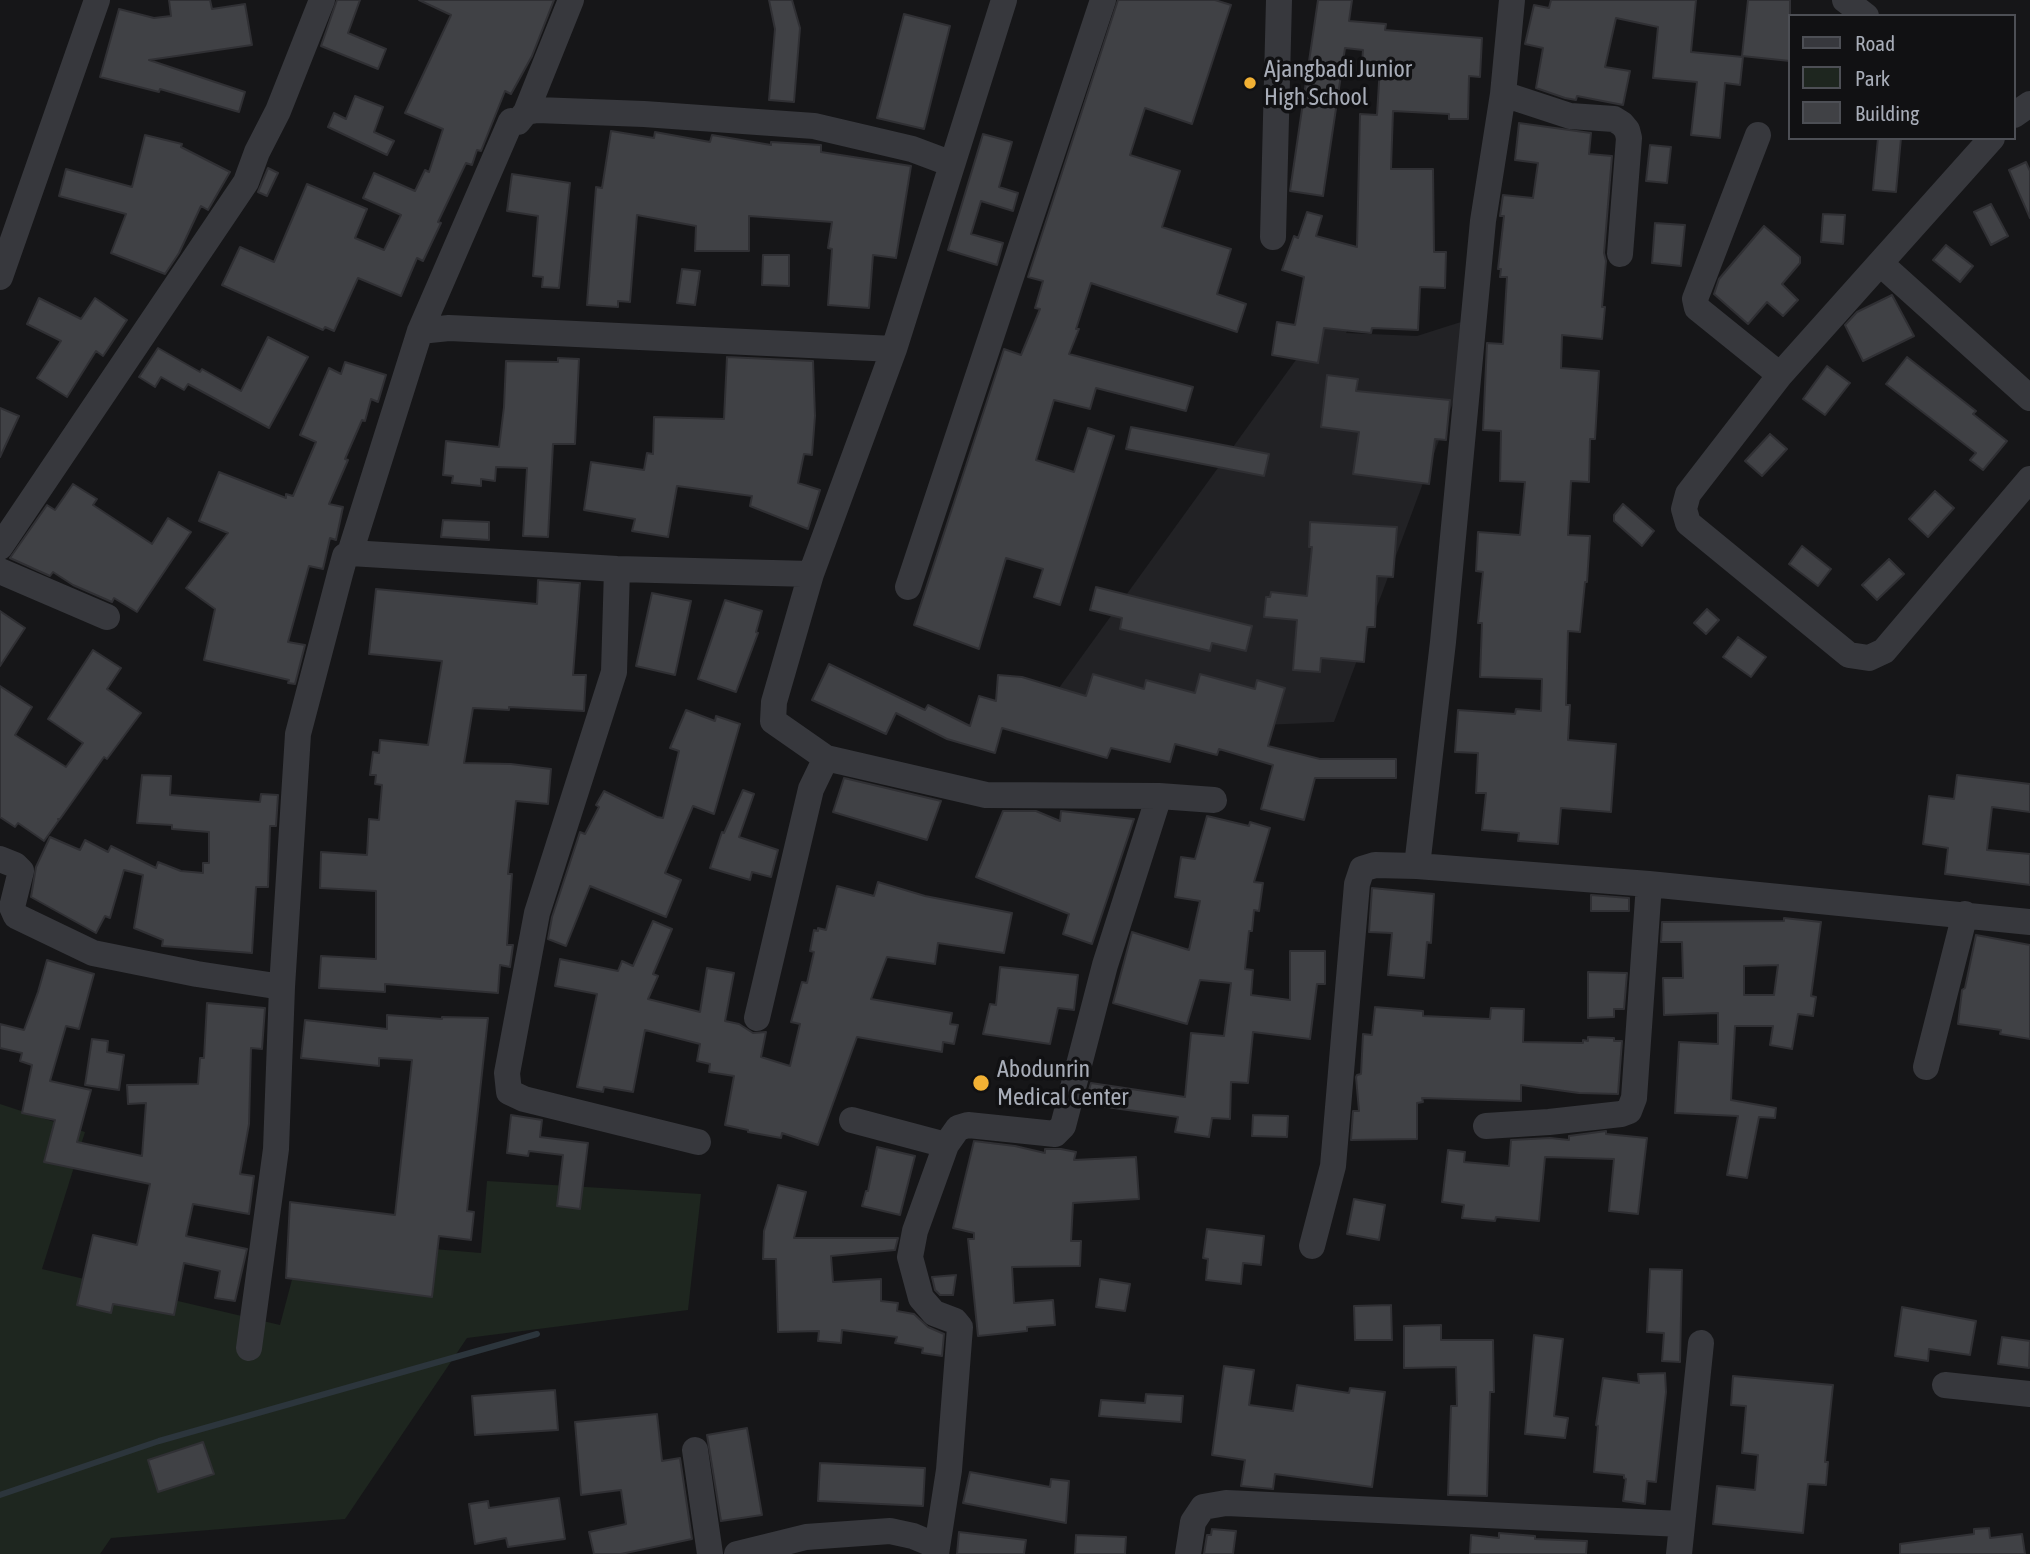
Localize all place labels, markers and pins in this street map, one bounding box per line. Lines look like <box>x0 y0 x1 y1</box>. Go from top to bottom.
place label: Ajangbadi Junior High School <box>1264 55 1412 111</box>
marker: Ajangbadi Junior High School <box>1242 75 1258 91</box>
place label: Abodunrin Medical Center <box>997 1055 1128 1111</box>
marker: Abodunrin Medical Center <box>971 1073 991 1093</box>

